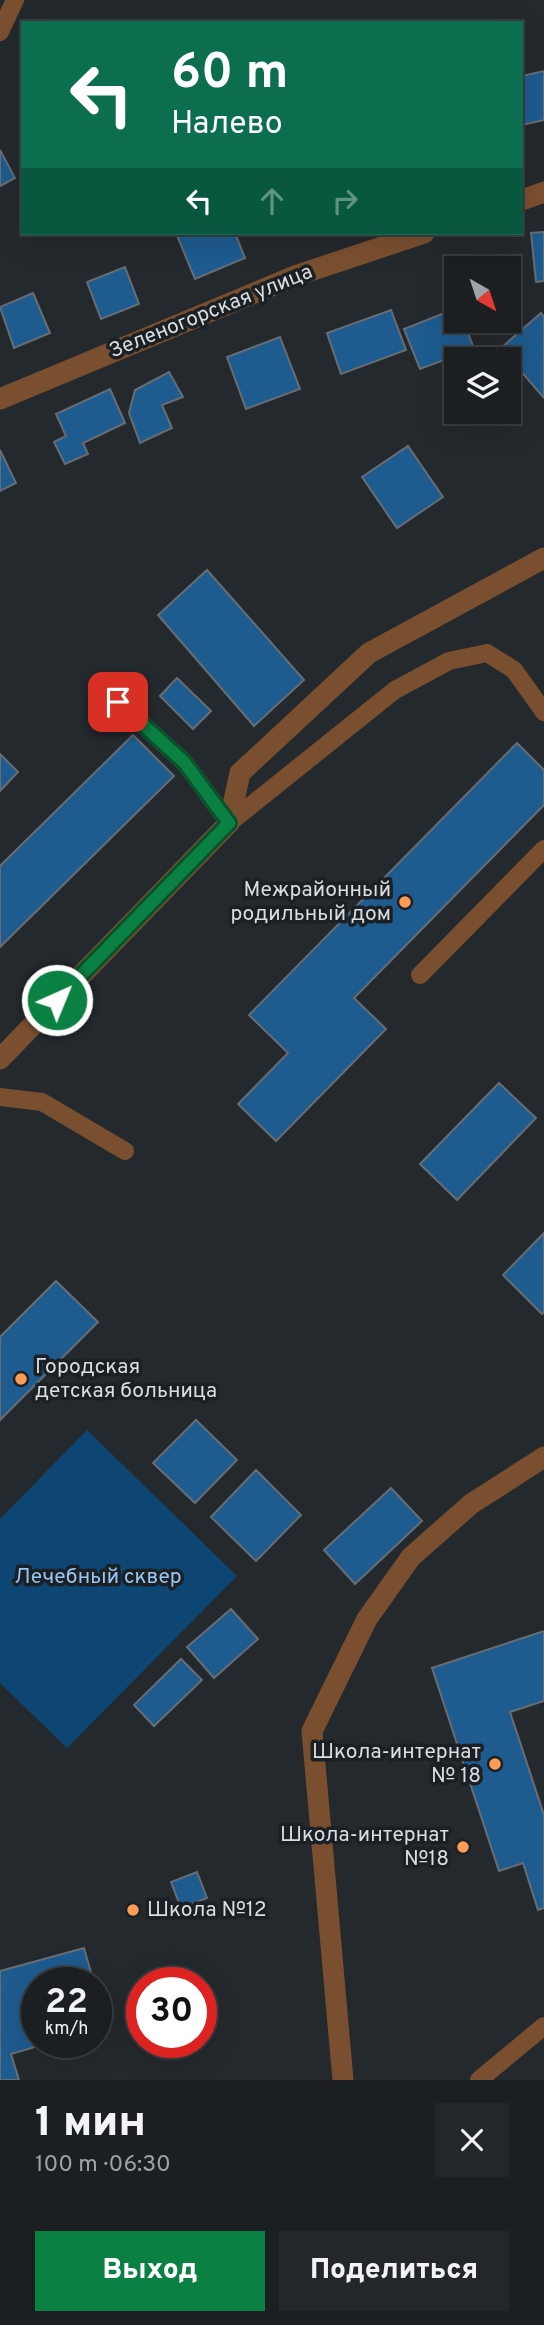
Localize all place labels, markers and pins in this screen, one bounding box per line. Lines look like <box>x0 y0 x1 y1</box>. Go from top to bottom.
pin <box>88 672 148 732</box>
place label: Межрайонный родильный дом <box>230 877 391 928</box>
marker: Межрайонный родильный дом <box>397 894 413 910</box>
place label: Городская детская больница <box>35 1354 217 1405</box>
marker: Городская детская больница <box>13 1371 29 1387</box>
place label: Школа-интернат № 18 <box>312 1739 481 1790</box>
marker: Школа-интернат № 18 <box>487 1756 503 1772</box>
place label: Школа-интернат №18 <box>280 1822 449 1873</box>
marker: Школа-интернат №18 <box>455 1839 471 1855</box>
place label: Школа №12 <box>147 1897 267 1924</box>
marker: Школа №12 <box>125 1902 141 1918</box>

